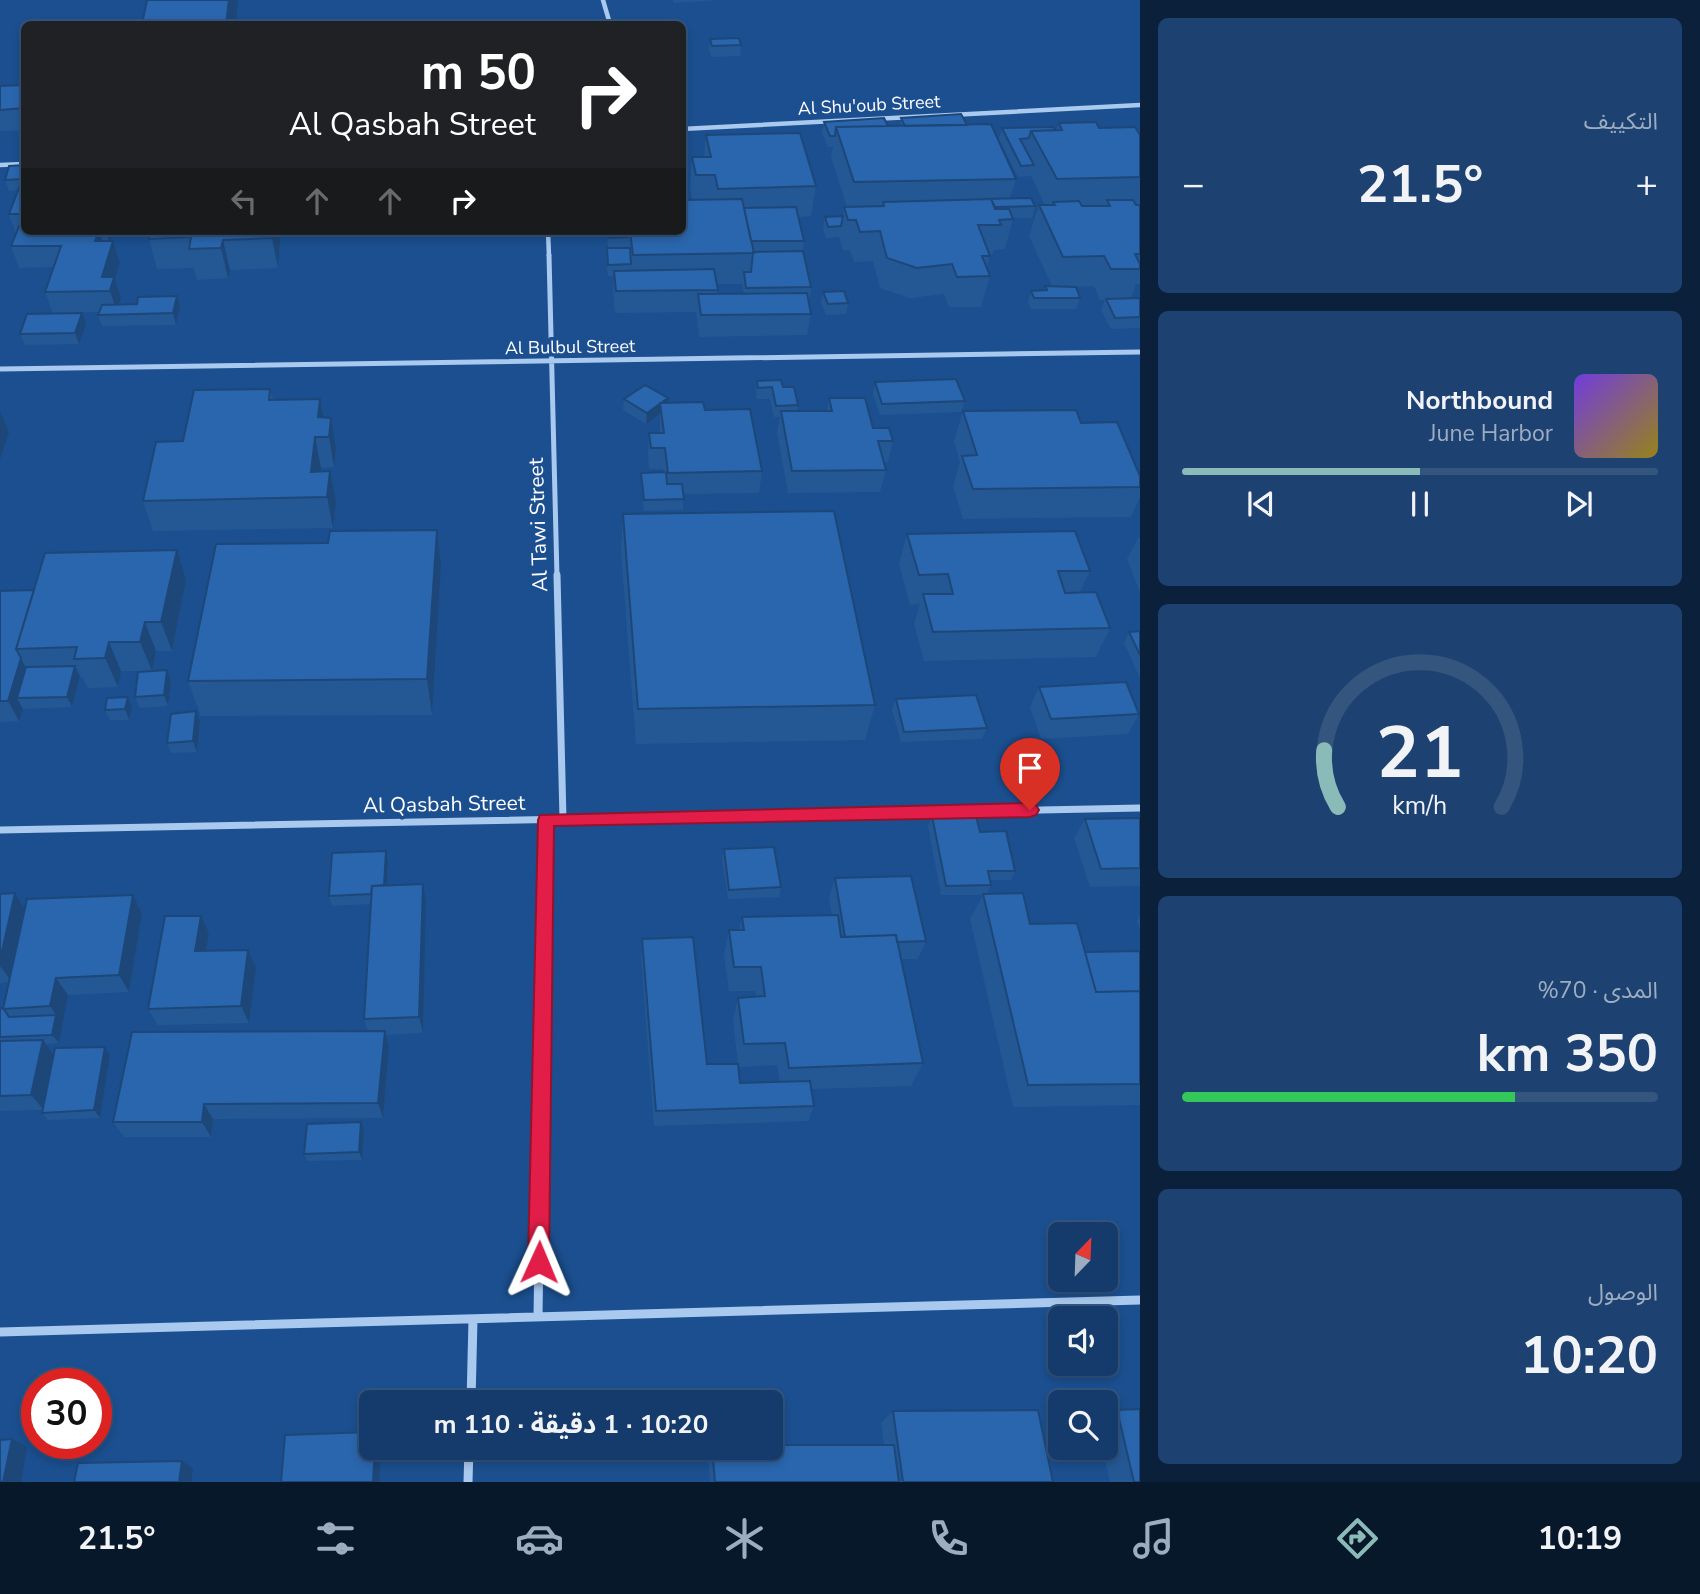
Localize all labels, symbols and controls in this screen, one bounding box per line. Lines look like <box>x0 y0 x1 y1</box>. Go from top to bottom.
text: 50 m <box>421 39 536 106</box>
icon: right <box>560 49 651 140</box>
street label: Al Shu'oub Street <box>797 89 942 121</box>
text: Al Qasbah Street <box>289 103 536 146</box>
text: التكييف <box>1584 106 1658 137</box>
text: 21.5° <box>1357 149 1483 220</box>
text: − <box>1182 159 1205 210</box>
text: + <box>1635 159 1658 210</box>
icon: left <box>225 182 263 220</box>
icon: ahead <box>298 182 336 220</box>
icon: ahead <box>371 182 409 220</box>
icon: right <box>444 182 482 220</box>
street label: Al Bulbul Street <box>505 334 636 360</box>
text: Northbound <box>1406 383 1553 418</box>
text: June Harbor <box>1429 418 1553 449</box>
street label: Al Tawi Street <box>522 457 554 593</box>
icon: previous <box>1242 485 1280 523</box>
icon: pause <box>1401 485 1439 523</box>
icon: next <box>1560 485 1598 523</box>
text: 21 <box>1376 703 1464 803</box>
pin <box>1000 738 1060 810</box>
icon: arrive <box>1011 749 1049 787</box>
street label: Al Qasbah Street <box>363 789 526 819</box>
text: km/h <box>1392 789 1448 823</box>
text: المدى · 70% <box>1537 975 1658 1006</box>
text: 350 km <box>1477 1018 1658 1089</box>
north arrow <box>1048 1222 1118 1292</box>
map controls <box>1048 1222 1118 1460</box>
position arrow <box>502 1225 576 1299</box>
text: الوصول <box>1588 1277 1658 1308</box>
button: sound <box>1048 1306 1118 1376</box>
text: 10:20 <box>1520 1320 1658 1391</box>
speed limit sign: 30 <box>21 1368 112 1459</box>
button: search <box>1048 1390 1118 1460</box>
text: 10:20 · 1 دقيقة · 110 m <box>434 1407 708 1442</box>
icon: filters <box>311 1514 360 1563</box>
icon: car <box>515 1514 564 1563</box>
icon: climate <box>720 1514 769 1563</box>
icon: phone <box>924 1514 973 1563</box>
icon: music <box>1129 1514 1178 1563</box>
icon: directions <box>1333 1514 1382 1563</box>
text: 21.5° <box>78 1517 155 1560</box>
text: 10:19 <box>1538 1517 1622 1560</box>

